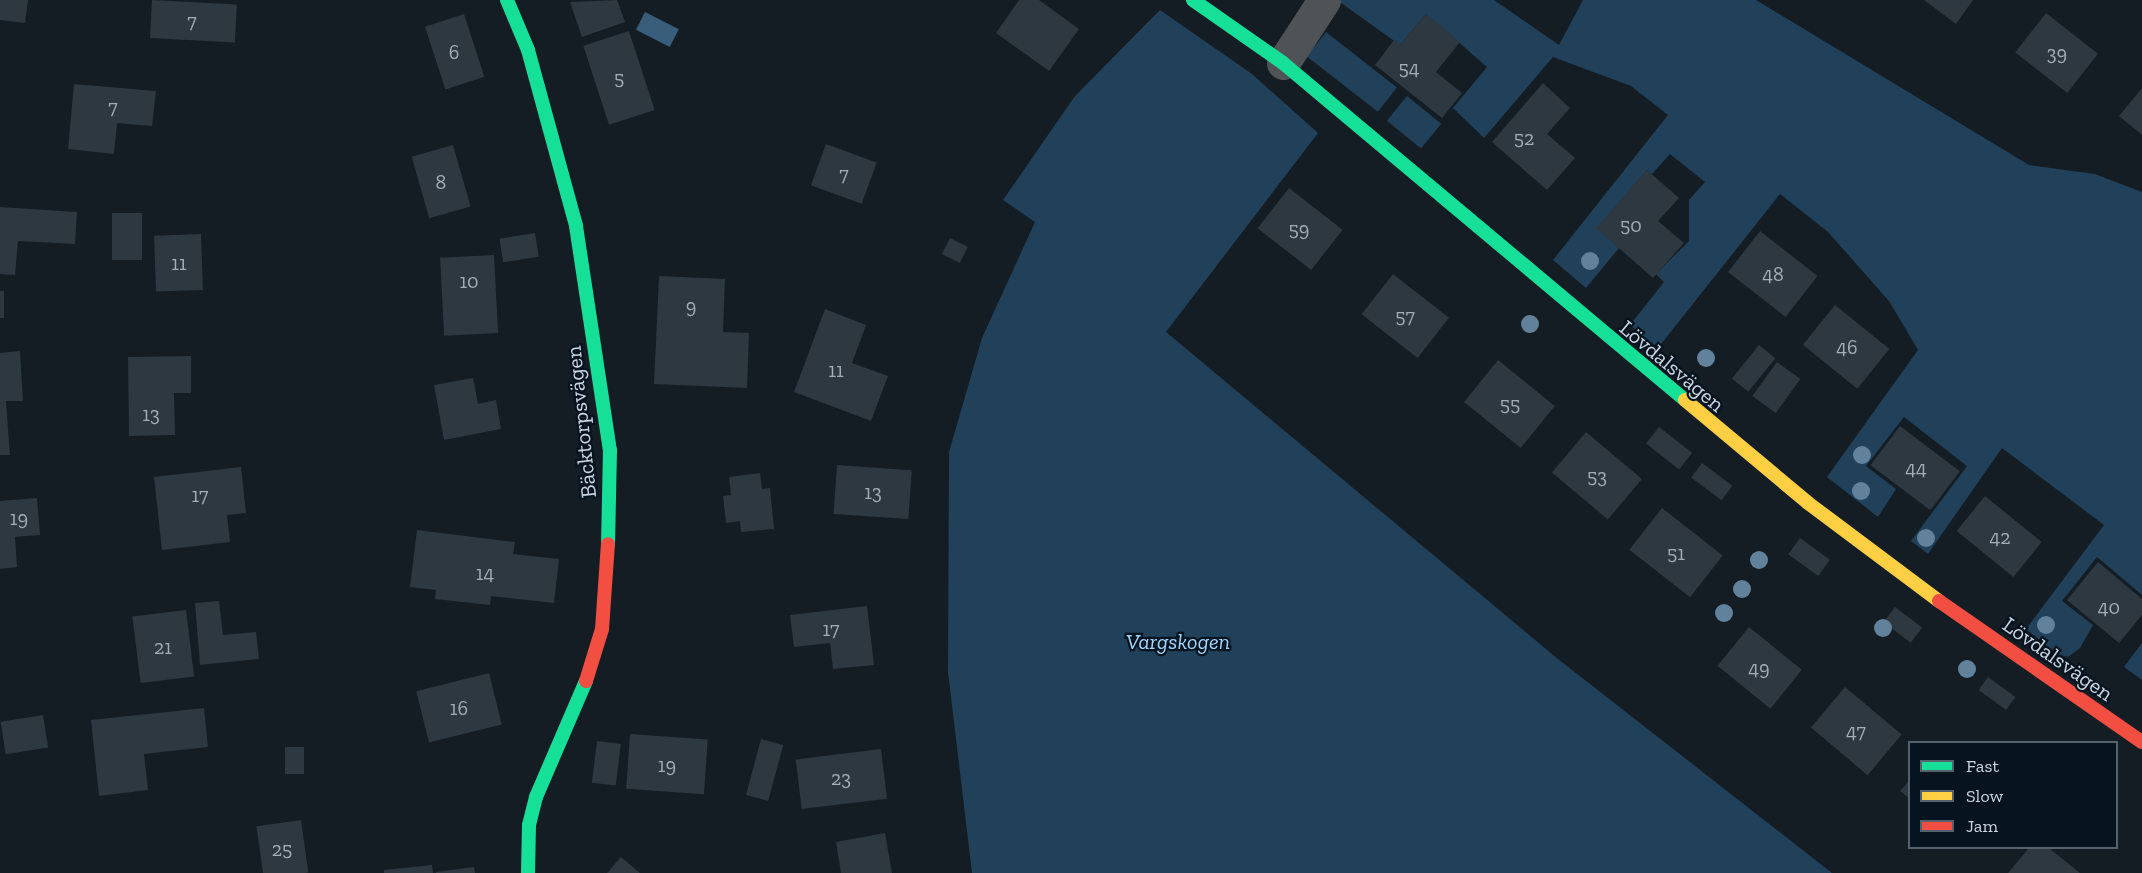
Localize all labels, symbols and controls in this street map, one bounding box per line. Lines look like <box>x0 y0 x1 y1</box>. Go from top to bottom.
house number: 7 <box>187 9 197 33</box>
house number: 6 <box>449 40 459 64</box>
house number: 39 <box>2047 41 2067 65</box>
house number: 54 <box>1398 56 1420 80</box>
house number: 5 <box>614 66 624 90</box>
house number: 7 <box>108 95 118 119</box>
house number: 52 <box>1514 126 1534 150</box>
house number: 7 <box>839 162 849 186</box>
house number: 8 <box>436 170 446 194</box>
house number: 50 <box>1620 213 1642 237</box>
house number: 59 <box>1289 217 1309 241</box>
house number: 11 <box>171 251 187 275</box>
house number: 48 <box>1762 262 1784 286</box>
house number: 10 <box>459 269 479 293</box>
house number: 9 <box>686 294 696 318</box>
house number: 57 <box>1395 304 1415 328</box>
street label: Lövdalsvägen <box>1614 314 1730 418</box>
house number: 46 <box>1836 335 1858 359</box>
street label: Bäcktorpsvägen <box>560 345 602 499</box>
house number: 11 <box>828 358 844 382</box>
house number: 55 <box>1500 392 1520 416</box>
house number: 13 <box>142 402 160 426</box>
house number: 44 <box>1905 456 1927 480</box>
house number: 53 <box>1587 464 1607 488</box>
house number: 13 <box>864 480 882 504</box>
house number: 17 <box>192 483 208 507</box>
house number: 19 <box>10 506 28 530</box>
house number: 42 <box>1989 525 2011 549</box>
house number: 51 <box>1667 541 1685 565</box>
house number: 14 <box>476 561 494 585</box>
house number: 40 <box>2098 595 2120 619</box>
street label: Lövdalsvägen <box>1998 611 2118 707</box>
house number: 17 <box>823 617 839 641</box>
park label: Vargskogen <box>1126 629 1230 655</box>
house number: 21 <box>154 635 172 659</box>
house number: 49 <box>1748 656 1770 680</box>
house number: 16 <box>450 696 468 720</box>
house number: 47 <box>1846 719 1866 743</box>
legend <box>1908 741 2118 849</box>
house number: 19 <box>658 753 676 777</box>
text: Fast <box>1966 755 1999 777</box>
house number: 23 <box>831 766 851 790</box>
text: Slow <box>1966 785 2003 807</box>
text: Jam <box>1966 815 1998 837</box>
house number: 25 <box>272 837 292 861</box>

